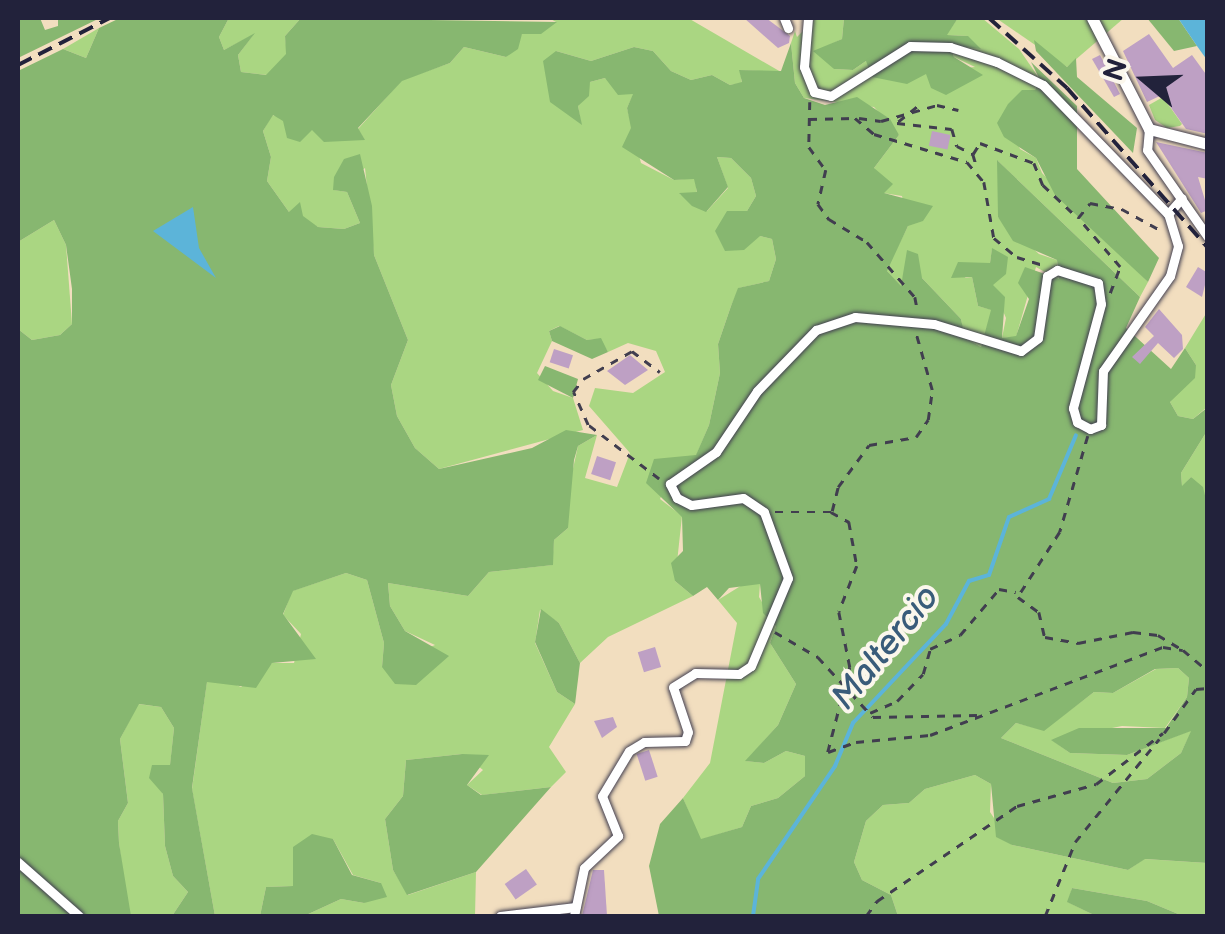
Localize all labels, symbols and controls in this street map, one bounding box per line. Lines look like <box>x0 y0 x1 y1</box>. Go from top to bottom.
north arrow <box>1095 30 1195 130</box>
text: N <box>1097 55 1135 85</box>
water label: Maltercio <box>823 577 949 719</box>

